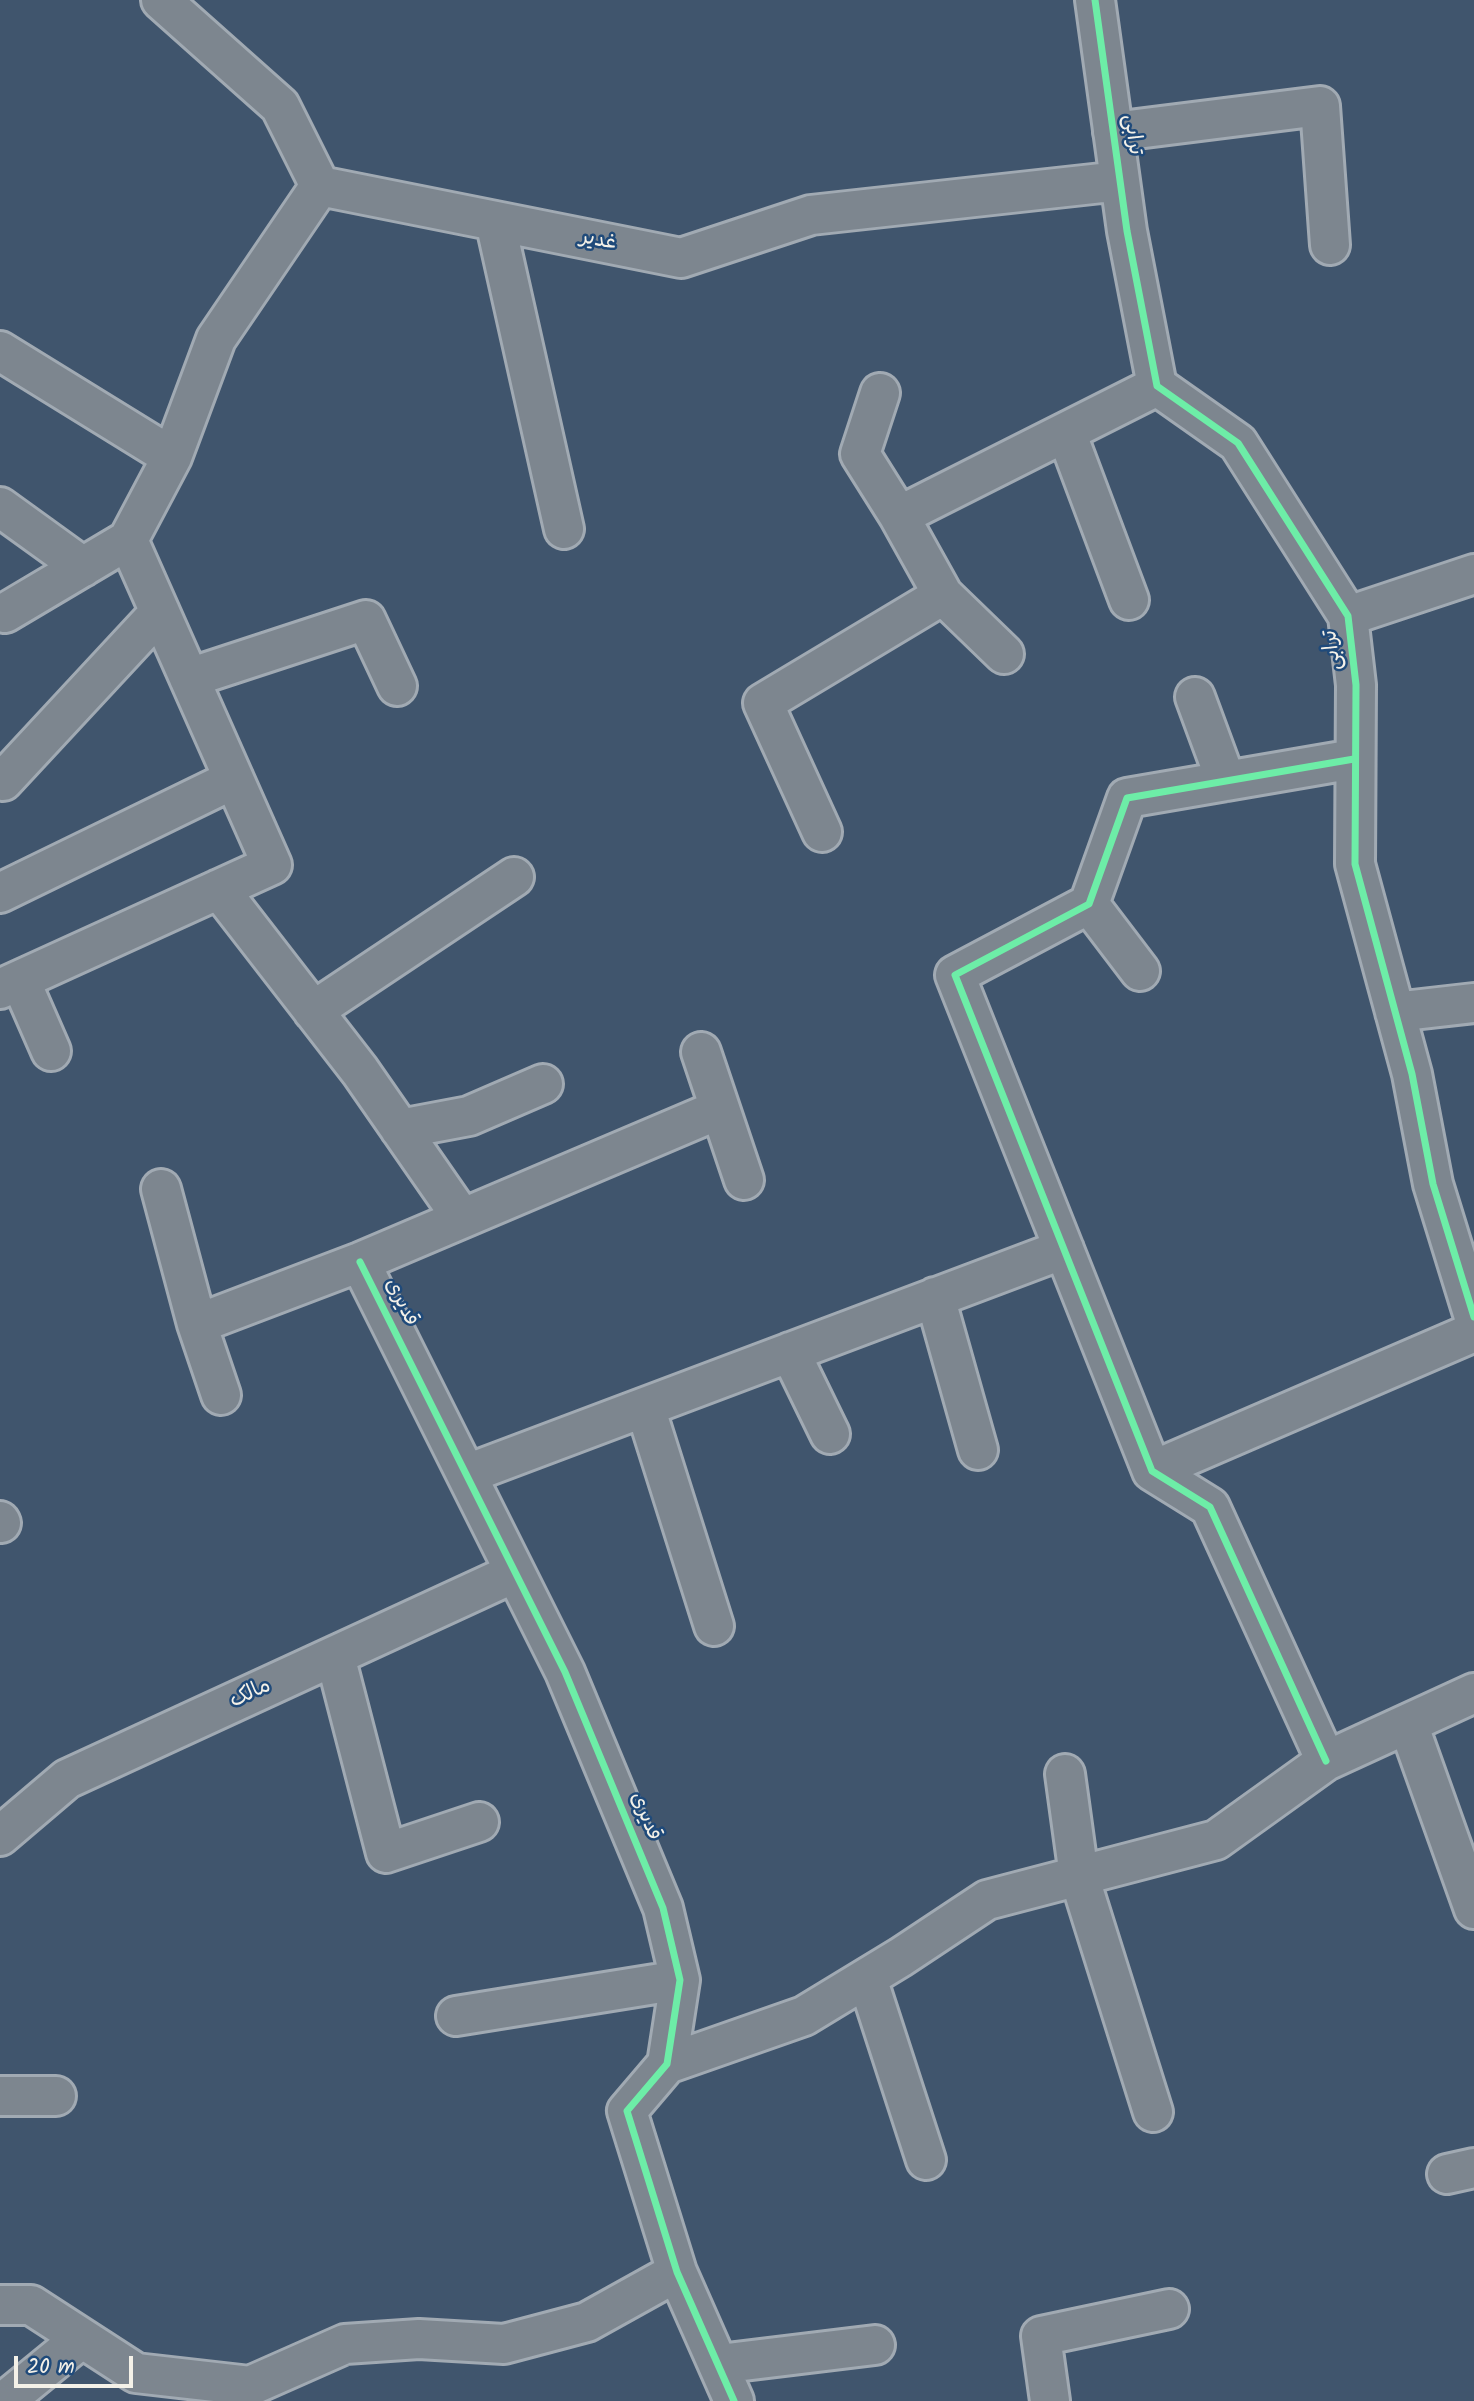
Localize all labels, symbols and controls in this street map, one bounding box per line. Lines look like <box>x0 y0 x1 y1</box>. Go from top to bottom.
street label: ترابی <box>1116 113 1146 157</box>
street label: غدیر <box>578 226 618 258</box>
street label: ترابی <box>1319 628 1349 672</box>
street label: قدیری <box>377 1275 423 1331</box>
street label: مالک <box>226 1675 276 1715</box>
street label: قدیری <box>623 1789 665 1845</box>
scale bar <box>18 2342 136 2386</box>
text: 20 m <box>27 2351 75 2384</box>

